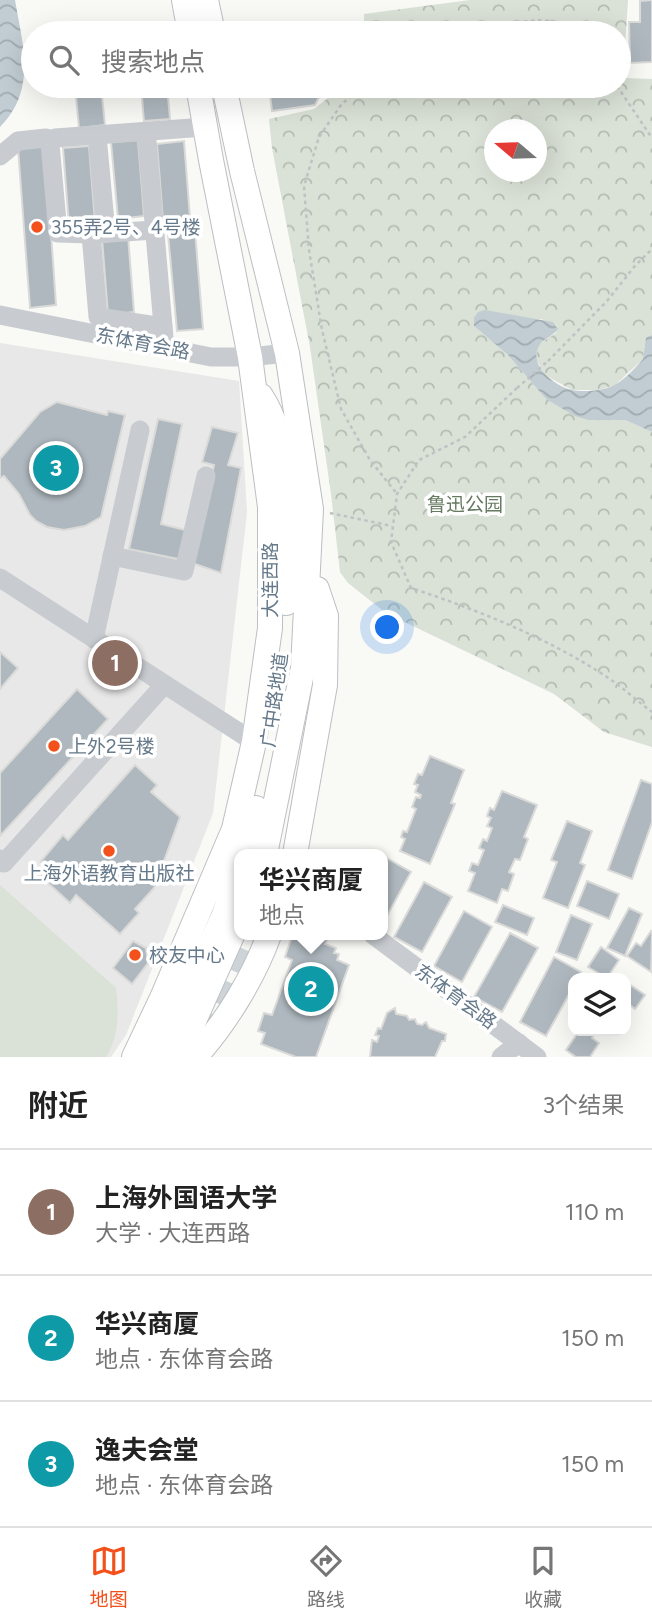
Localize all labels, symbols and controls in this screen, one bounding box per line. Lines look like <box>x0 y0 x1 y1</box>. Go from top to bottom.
search box <box>21 21 631 98</box>
icon: search <box>45 41 83 79</box>
text: 搜索地点 <box>101 46 205 78</box>
north arrow <box>484 119 547 182</box>
place label: 355弄2号、4号楼 <box>51 216 201 239</box>
marker: 355弄2号、4号楼 <box>29 219 45 235</box>
street label: 东体育会路 <box>94 323 192 364</box>
pin: 3 <box>33 442 79 494</box>
park label: 鲁迅公园 <box>427 493 503 516</box>
street label: 大连西路 <box>259 542 282 618</box>
your location <box>370 610 404 644</box>
pin: 1 <box>92 637 138 689</box>
street label: 广中路地道 <box>256 651 292 749</box>
place label: 上外2号楼 <box>68 735 155 758</box>
marker: 上外2号楼 <box>46 738 62 754</box>
marker: 上海外语教育出版社 <box>101 843 117 859</box>
popup <box>234 849 388 940</box>
place label: 上海外语教育出版社 <box>23 862 195 885</box>
text: 华兴商厦 <box>259 864 363 896</box>
text: 地点 <box>259 901 305 929</box>
place label: 校友中心 <box>149 944 225 967</box>
marker: 校友中心 <box>127 947 143 963</box>
street label: 东体育会路 <box>411 959 501 1034</box>
pin: 2 <box>288 963 334 1015</box>
map controls <box>568 973 631 1036</box>
button: layers <box>568 973 631 1036</box>
text: 附近 <box>28 1087 88 1124</box>
text: 3个结果 <box>542 1091 624 1119</box>
text: 上海外国语大学 <box>95 1182 277 1214</box>
text: 1 <box>46 1198 56 1226</box>
text: 110 m <box>565 1198 624 1226</box>
text: 大学 · 大连西路 <box>95 1219 250 1247</box>
text: 华兴商厦 <box>95 1308 199 1340</box>
text: 2 <box>44 1324 58 1352</box>
text: 150 m <box>561 1324 624 1352</box>
text: 地点 · 东体育会路 <box>95 1345 273 1373</box>
text: 逸夫会堂 <box>95 1434 199 1466</box>
text: 3 <box>45 1450 57 1478</box>
text: 150 m <box>561 1450 624 1478</box>
text: 地点 · 东体育会路 <box>95 1471 273 1499</box>
tab: 地图 <box>90 1542 128 1611</box>
tab: 路线 <box>307 1542 345 1611</box>
tab: 收藏 <box>524 1542 562 1611</box>

